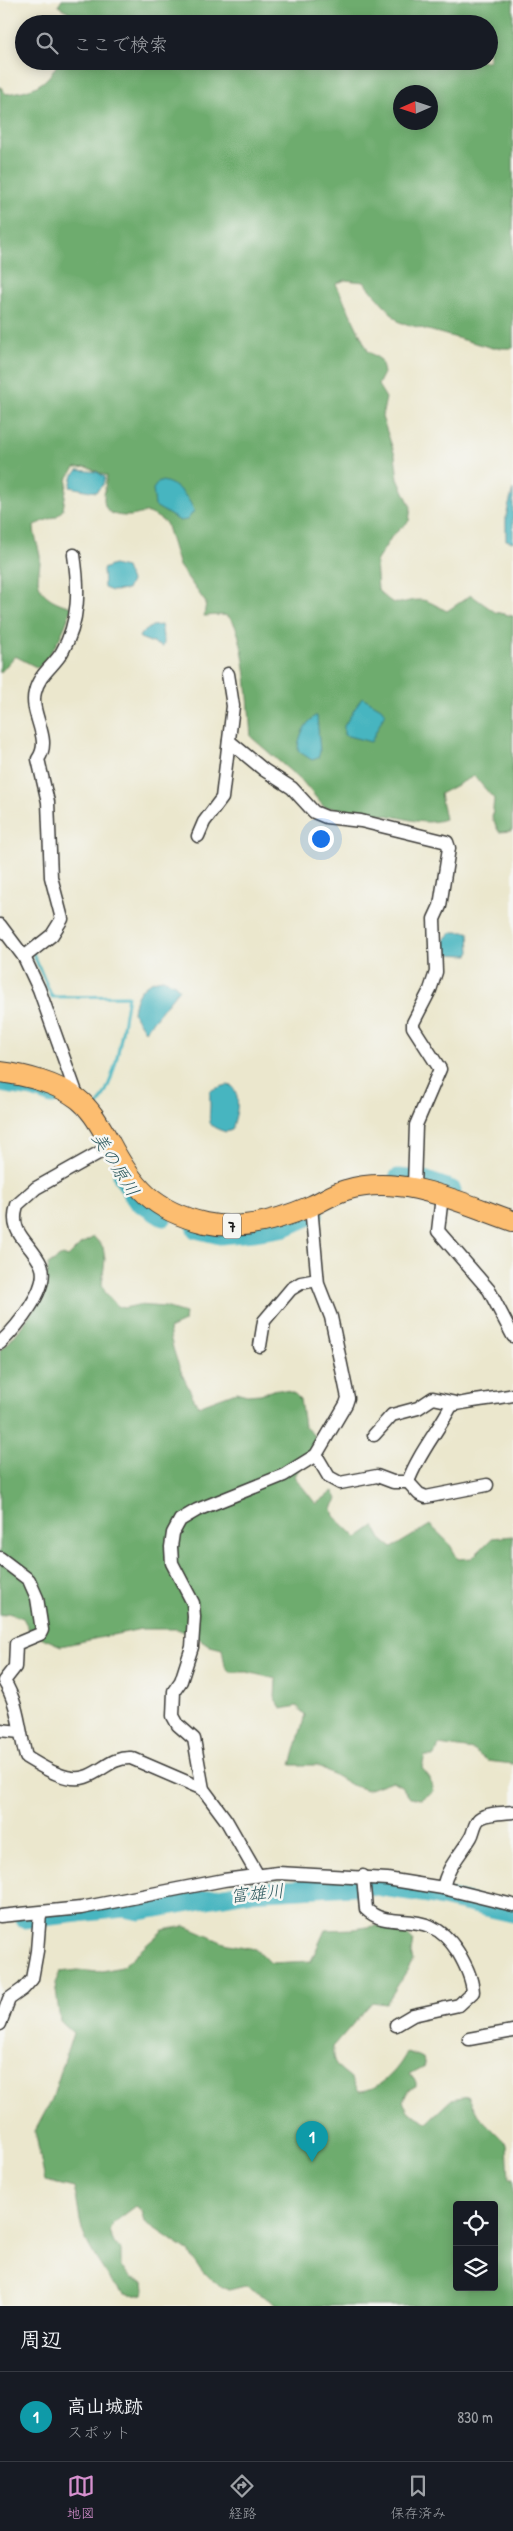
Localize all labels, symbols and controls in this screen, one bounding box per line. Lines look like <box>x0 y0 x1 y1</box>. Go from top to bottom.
search box <box>15 15 498 70</box>
icon: search <box>33 29 61 57</box>
text: ここで検索 <box>73 31 168 57</box>
north arrow <box>393 85 438 130</box>
your location <box>308 826 334 852</box>
water label: 美の原川 <box>86 1127 146 1201</box>
road number: 7 <box>223 1214 241 1238</box>
water label: 富雄川 <box>229 1878 285 1908</box>
pin: 1 <box>296 2121 328 2162</box>
map controls <box>453 2201 498 2291</box>
button: locate <box>453 2201 498 2246</box>
button: layers <box>453 2246 498 2291</box>
text: 周辺 <box>20 2325 62 2354</box>
text: 高山城跡 <box>67 2393 143 2419</box>
text: 1 <box>33 2406 39 2428</box>
text: 830 m <box>457 2406 493 2428</box>
text: スポット <box>67 2421 131 2443</box>
tab: 地図 <box>67 2472 95 2522</box>
tab: 経路 <box>228 2472 256 2522</box>
tab: 保存済み <box>390 2472 446 2522</box>

